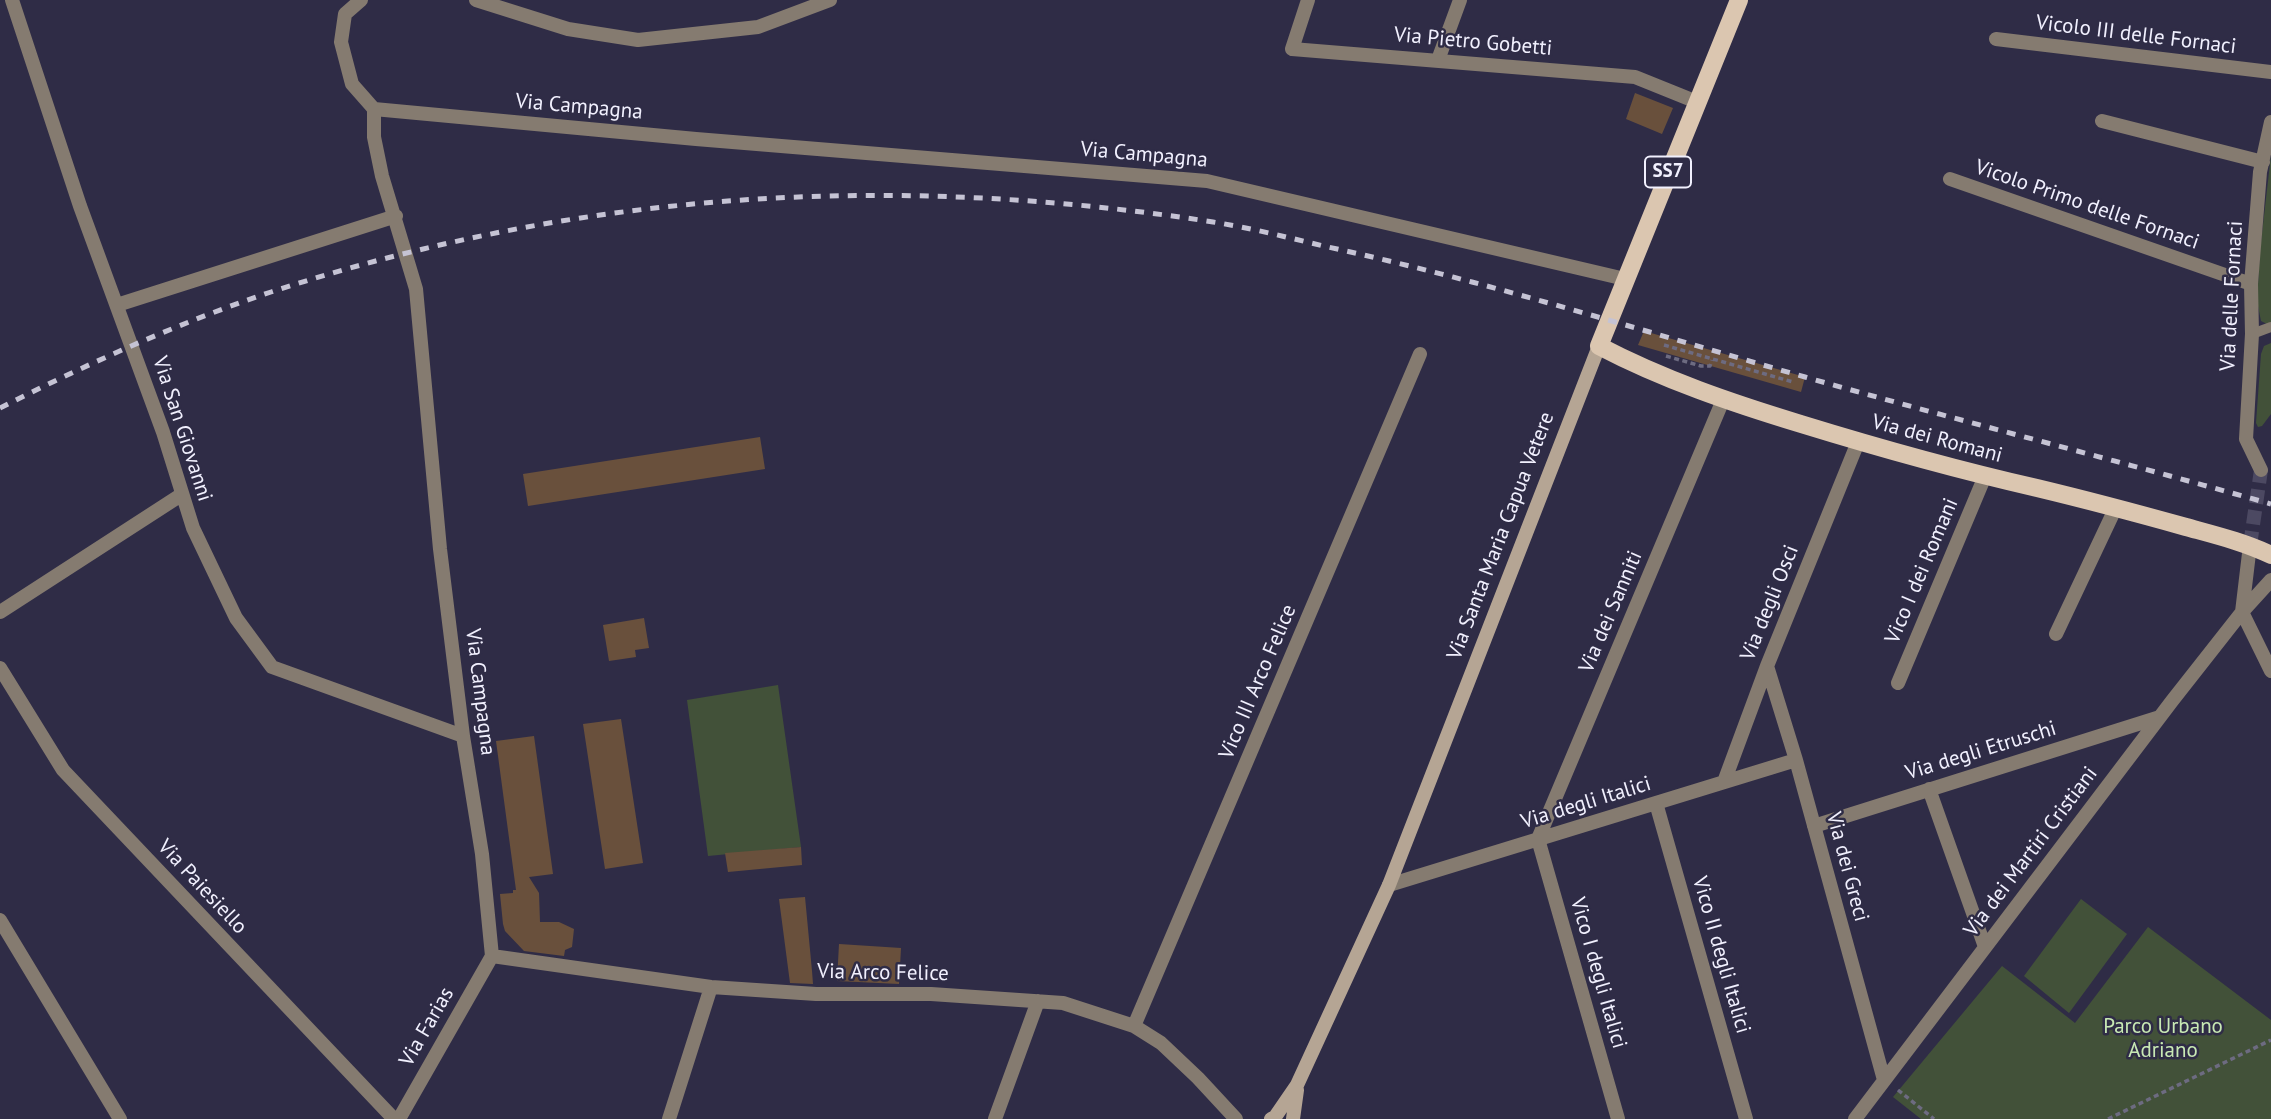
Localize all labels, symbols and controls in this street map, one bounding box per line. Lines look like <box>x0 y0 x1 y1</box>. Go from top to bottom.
street label: Vicolo III delle Fornaci <box>2034 10 2238 60</box>
street label: Via Pietro Gobetti <box>1393 23 1553 61</box>
street label: Via Campagna <box>514 89 644 125</box>
street label: Via Campagna <box>1079 137 1209 173</box>
street label: Vicolo Primo delle Fornaci <box>1972 155 2202 255</box>
road number: SS7 <box>1645 156 1691 188</box>
street label: Via delle Fornaci <box>2215 220 2249 372</box>
street label: Via San Giovanni <box>147 353 217 505</box>
street label: Via Santa Maria Capua Vetere <box>1442 409 1560 663</box>
street label: Via dei Romani <box>1869 409 2005 469</box>
street label: Vico I dei Romani <box>1880 494 1964 648</box>
street label: Via degli Osci <box>1735 542 1805 664</box>
street label: Via dei Sanniti <box>1574 547 1648 677</box>
street label: Vico III Arco Felice <box>1214 601 1302 763</box>
street label: Via Campagna <box>460 627 500 757</box>
street label: Via degli Etruschi <box>1903 716 2059 786</box>
street label: Via dei Martiri Cristiani <box>1959 762 2103 942</box>
street label: Via degli Italici <box>1518 771 1654 835</box>
street label: Via dei Greci <box>1820 809 1874 925</box>
street label: Via Paiesiello <box>152 835 252 939</box>
street label: Vico II degli Italici <box>1687 874 1755 1036</box>
street label: Vico I degli Italici <box>1564 895 1632 1051</box>
street label: Via Arco Felice <box>817 959 949 987</box>
street label: Via Farias <box>394 983 460 1071</box>
park label: Parco Urbano Adriano <box>2103 1014 2223 1064</box>

